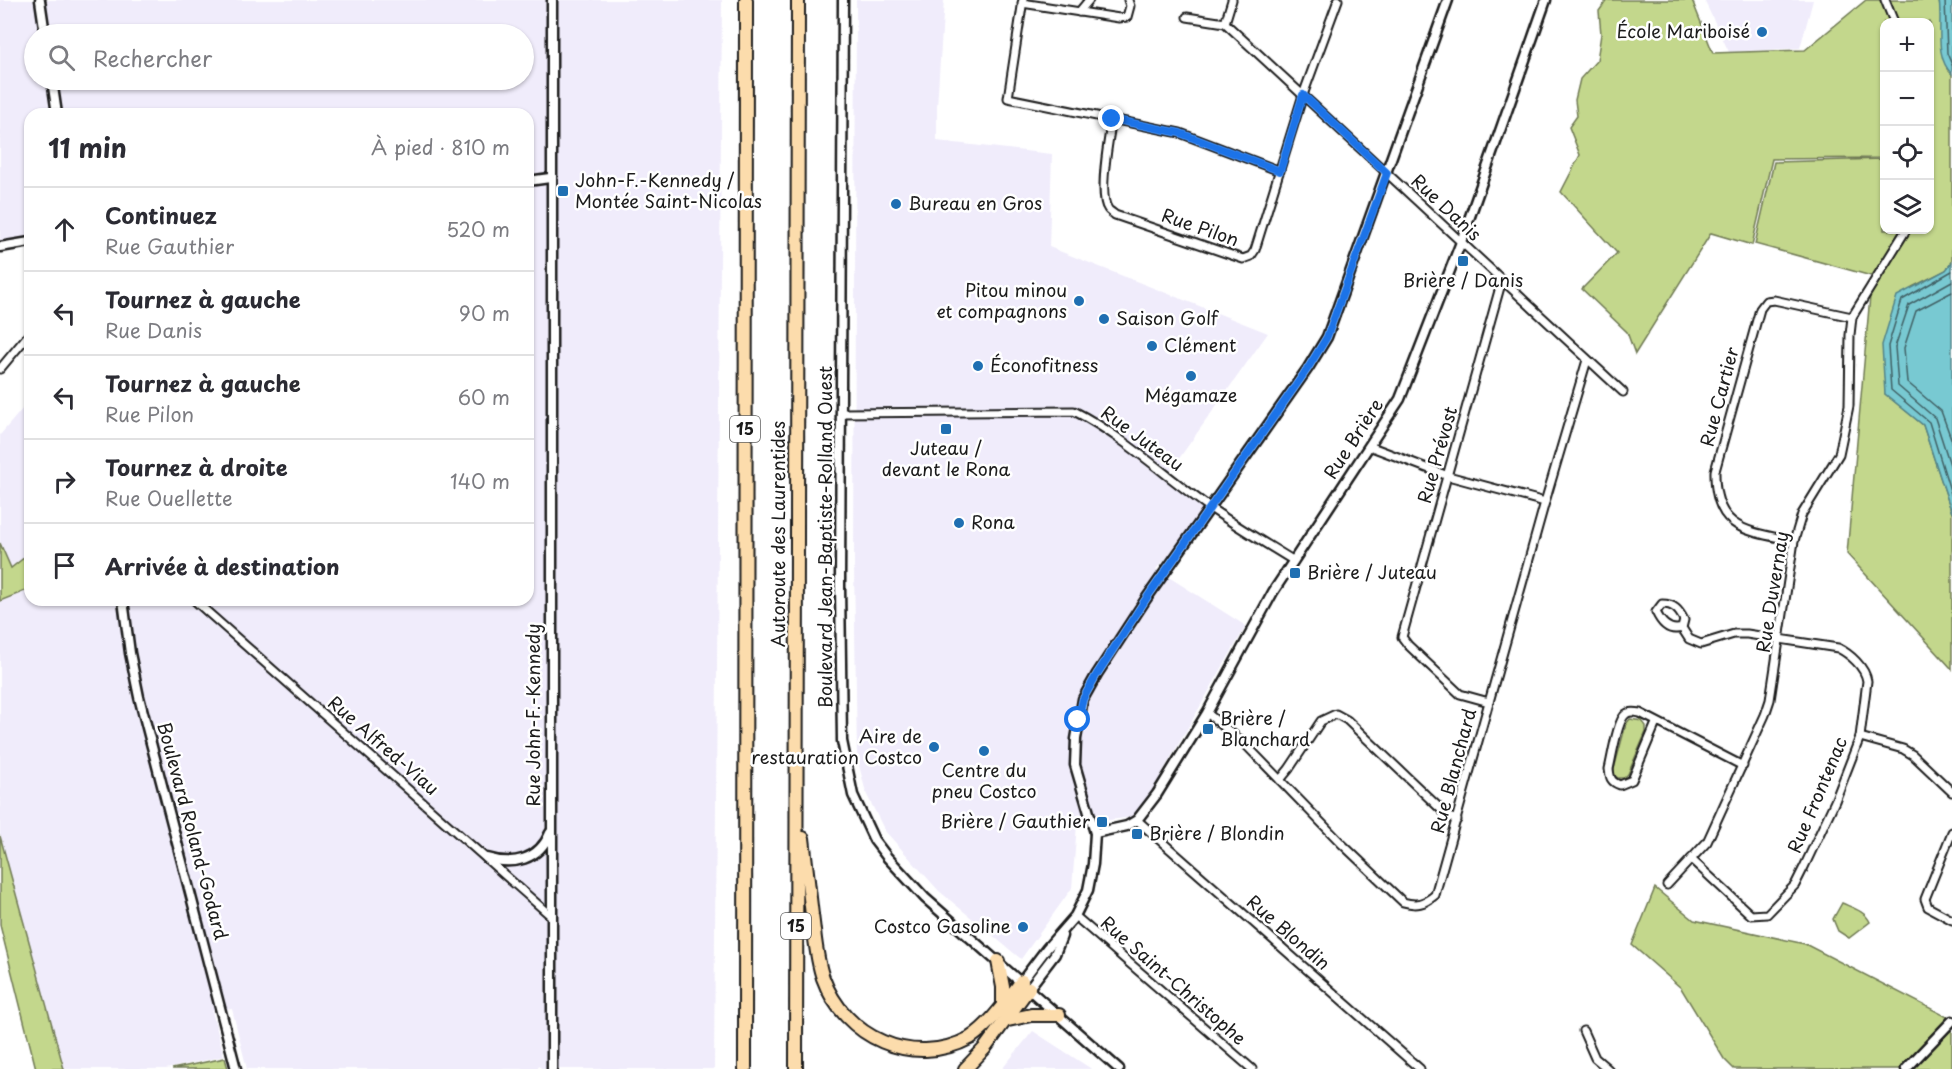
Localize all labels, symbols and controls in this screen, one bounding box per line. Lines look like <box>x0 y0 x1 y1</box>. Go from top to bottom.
place label: École Mariboisé <box>1616 17 1750 44</box>
map controls <box>1880 18 1934 234</box>
button: + <box>1880 18 1934 72</box>
search box <box>24 24 534 90</box>
marker: École Mariboisé <box>1755 25 1769 39</box>
icon: search <box>45 41 78 74</box>
text: Rechercher <box>93 41 212 74</box>
button: − <box>1880 72 1934 126</box>
route end <box>1098 105 1124 131</box>
button: locate <box>1880 126 1934 180</box>
text: 11 min <box>48 128 127 167</box>
text: À pied · 810 m <box>371 132 510 162</box>
place label: John-F.-Kennedy / Montée Saint-Nicolas <box>575 166 762 214</box>
street label: Rue Danis <box>1406 167 1488 247</box>
button: layers <box>1880 180 1934 234</box>
marker: John-F.-Kennedy / Montée Saint-Nicolas <box>556 184 570 198</box>
place label: Bureau en Gros <box>908 189 1042 216</box>
marker: Bureau en Gros <box>889 197 903 211</box>
text: Continuez <box>105 198 217 231</box>
street label: Rue Pilon <box>1158 201 1243 252</box>
icon: ahead <box>48 213 81 246</box>
text: 520 m <box>446 214 510 244</box>
text: Rue Gauthier <box>105 231 234 261</box>
marker: Brière / Danis <box>1456 254 1470 268</box>
place label: Brière / Danis <box>1403 266 1523 293</box>
place label: Pitou minou et compagnons <box>936 276 1067 324</box>
text: Tournez à gauche <box>105 282 301 315</box>
marker: Pitou minou et compagnons <box>1072 294 1086 308</box>
icon: left <box>48 297 81 330</box>
text: 90 m <box>459 298 510 328</box>
place label: Saison Golf <box>1116 304 1220 331</box>
marker: Saison Golf <box>1097 312 1111 326</box>
text: Rue Danis <box>105 315 202 345</box>
place label: Clément <box>1164 331 1236 358</box>
marker: Clément <box>1145 339 1159 353</box>
street label: Rue Cartier <box>1692 343 1745 449</box>
place label: Éconofitness <box>990 351 1098 378</box>
marker: Éconofitness <box>971 359 985 373</box>
text: Tournez à gauche <box>105 366 301 399</box>
street label: Boulevard Jean-Baptiste-Rolland Ouest <box>811 366 838 708</box>
marker: Mégamaze <box>1184 369 1198 383</box>
icon: left <box>48 381 81 414</box>
place label: Mégamaze <box>1145 381 1237 408</box>
text: 60 m <box>458 382 510 412</box>
street label: Rue Brière <box>1317 392 1389 484</box>
text: Rue Pilon <box>105 399 194 429</box>
street label: Rue Juteau <box>1096 399 1190 477</box>
street label: Rue Prévost <box>1410 403 1463 506</box>
road number: 15 <box>730 416 760 442</box>
street label: Autoroute des Laurentides <box>764 421 791 647</box>
marker: Juteau / devant le Rona <box>939 422 953 436</box>
place label: Juteau / devant le Rona <box>882 434 1010 482</box>
text: Tournez à droite <box>105 450 288 483</box>
icon: right <box>48 465 81 498</box>
text: 140 m <box>450 466 510 496</box>
text: Rue Ouellette <box>105 483 233 513</box>
place label: Rona <box>971 508 1015 535</box>
marker: Rona <box>952 516 966 530</box>
street label: Rue Duvernay <box>1749 529 1794 654</box>
icon: arrive <box>48 549 81 582</box>
text: Arrivée à destination <box>105 549 339 582</box>
place label: Brière / Juteau <box>1307 558 1437 585</box>
marker: Brière / Juteau <box>1288 566 1302 580</box>
street label: Rue John-F.-Kennedy <box>519 623 546 807</box>
street label: Rue Alfred-Viau <box>322 689 445 801</box>
place label: Brière / Blanchard <box>1220 704 1310 752</box>
street label: Rue Blanchard <box>1423 705 1482 836</box>
route start <box>1064 706 1090 732</box>
street label: Boulevard Roland-Godard <box>151 719 236 942</box>
place label: Aire de restauration Costco <box>751 722 922 770</box>
marker: Brière / Blanchard <box>1201 722 1215 736</box>
street label: Rue Frontenac <box>1780 732 1853 857</box>
marker: Aire de restauration Costco <box>927 740 941 754</box>
marker: Centre du pneu Costco <box>977 744 991 758</box>
place label: Centre du pneu Costco <box>932 756 1036 804</box>
place label: Brière / Gauthier <box>940 807 1091 834</box>
marker: Brière / Gauthier <box>1095 815 1109 829</box>
place label: Brière / Blondin <box>1149 819 1285 846</box>
marker: Brière / Blondin <box>1130 827 1144 841</box>
street label: Rue Blondin <box>1241 888 1337 976</box>
street label: Rue Saint-Christophe <box>1095 909 1253 1051</box>
place label: Costco Gasoline <box>874 912 1011 939</box>
road number: 15 <box>781 913 811 939</box>
marker: Costco Gasoline <box>1016 920 1030 934</box>

